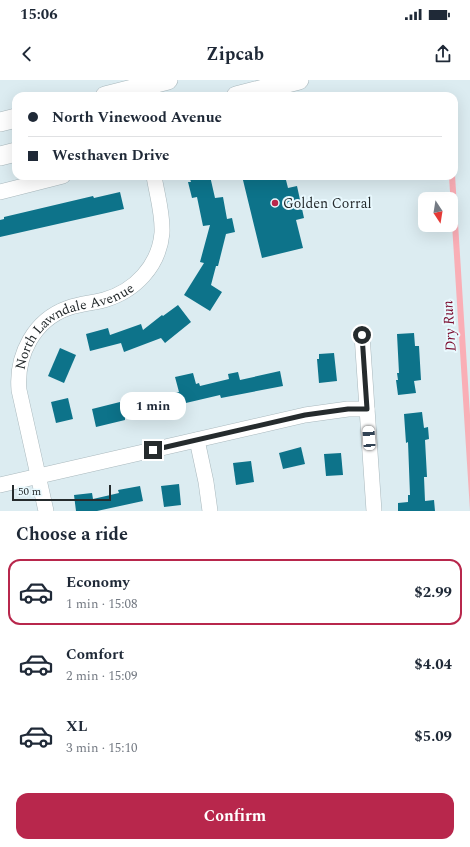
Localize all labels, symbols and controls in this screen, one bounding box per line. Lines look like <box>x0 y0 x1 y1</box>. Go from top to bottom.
text: 15:06 <box>20 3 58 26</box>
text: Zipcab <box>206 41 264 68</box>
icon: back <box>16 43 38 65</box>
icon: share <box>432 43 454 65</box>
text: North Vinewood Avenue <box>52 106 222 129</box>
text: Westhaven Drive <box>52 144 170 167</box>
north arrow <box>418 192 458 232</box>
map controls <box>418 192 458 232</box>
place label: Golden Corral <box>283 193 372 214</box>
marker: Golden Corral <box>270 198 280 208</box>
street label: North Lawndale Avenue <box>10 278 139 372</box>
water label: Dry Run <box>436 300 463 352</box>
route start <box>353 326 371 344</box>
callout: 1 min <box>120 392 186 420</box>
text: 1 min <box>136 396 170 416</box>
car <box>362 426 376 450</box>
route end <box>144 441 162 459</box>
scale bar <box>12 483 111 502</box>
text: 50 m <box>18 483 41 500</box>
text: Choose a ride <box>16 521 128 548</box>
text: Economy <box>66 571 130 594</box>
icon: car <box>18 574 54 610</box>
text: $2.99 <box>414 581 452 604</box>
text: 1 min · 15:08 <box>66 594 138 614</box>
text: Comfort <box>66 643 124 666</box>
icon: car <box>18 646 54 682</box>
text: $4.04 <box>414 653 452 676</box>
text: 2 min · 15:09 <box>66 666 138 686</box>
text: XL <box>66 715 87 738</box>
icon: car <box>18 718 54 754</box>
text: $5.09 <box>414 725 452 748</box>
text: 3 min · 15:10 <box>66 738 138 758</box>
button: Confirm <box>16 793 454 839</box>

